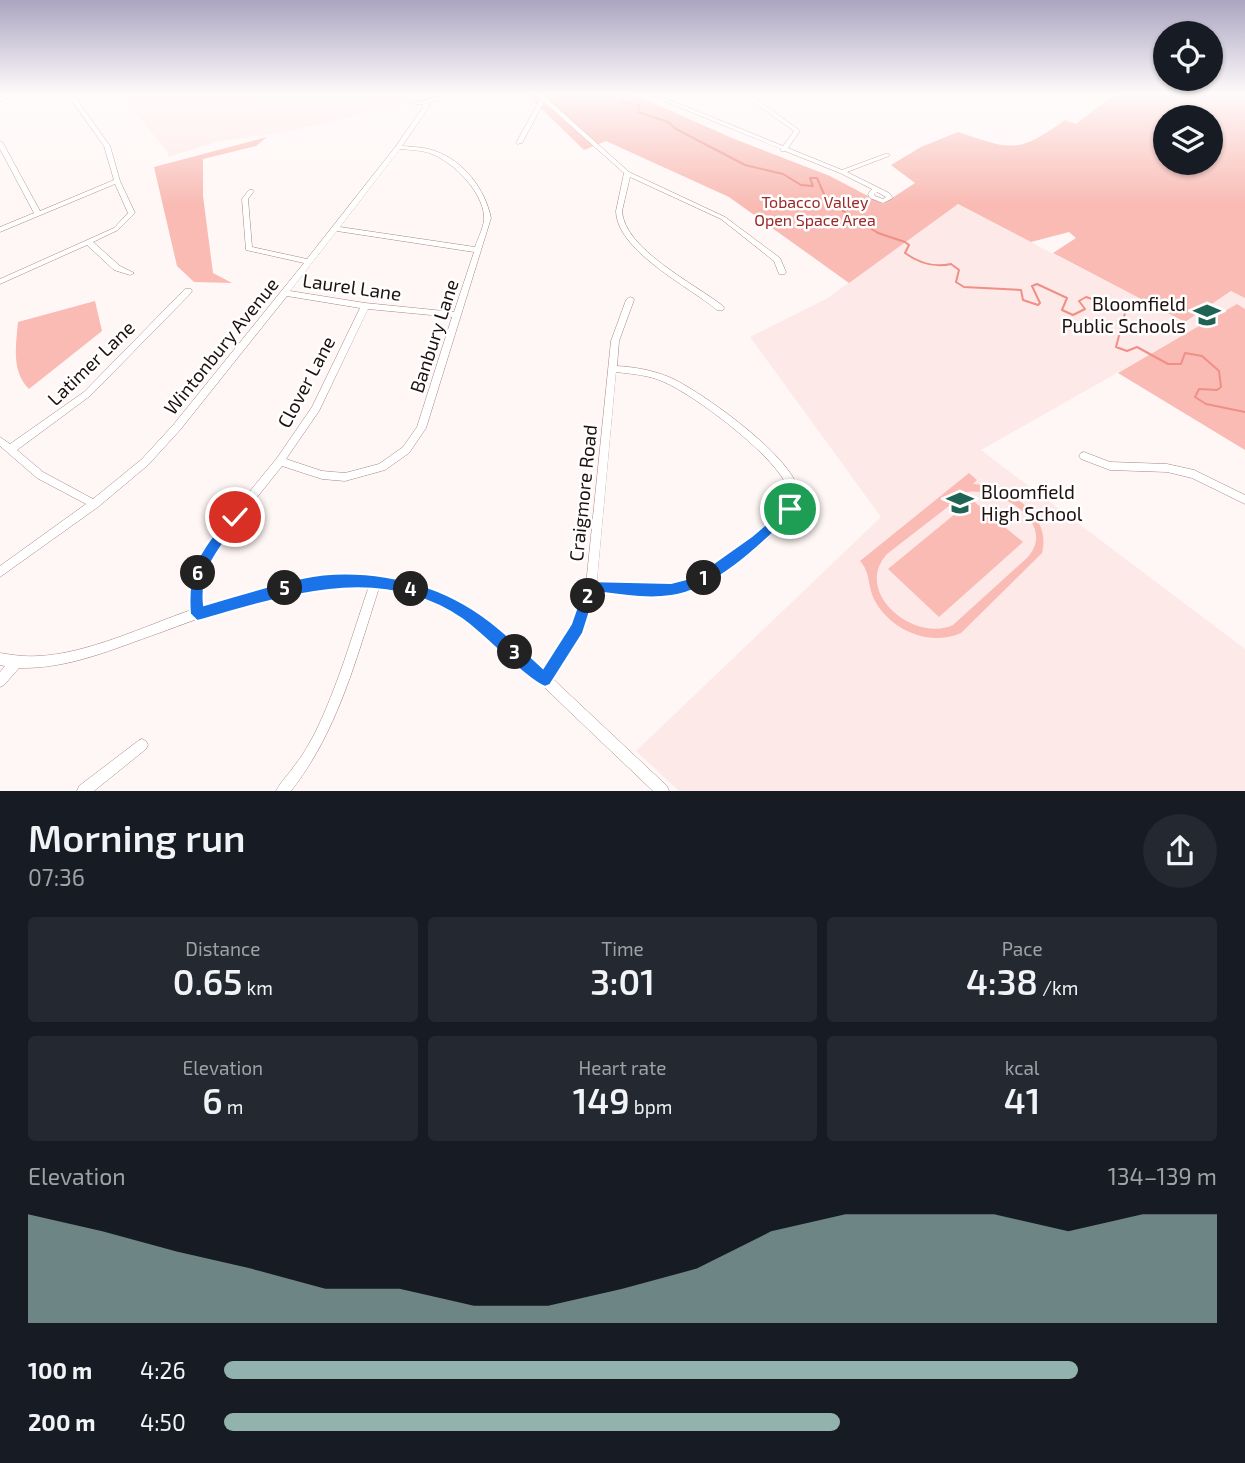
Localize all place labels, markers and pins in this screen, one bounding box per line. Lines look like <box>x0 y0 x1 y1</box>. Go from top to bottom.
place label: Bloomfield Public Schools <box>1061 292 1186 337</box>
school or university icon: Bloomfield Public Schools <box>1192 300 1222 330</box>
pin <box>760 479 820 539</box>
place label: Bloomfield High School <box>981 480 1083 525</box>
pin <box>205 487 265 547</box>
school or university icon: Bloomfield High School <box>945 488 975 518</box>
pin: 6 <box>180 556 216 590</box>
pin: 1 <box>686 560 722 596</box>
pin: 5 <box>268 570 302 606</box>
pin: 4 <box>394 572 428 606</box>
pin: 2 <box>570 578 606 614</box>
pin: 3 <box>498 634 532 670</box>

